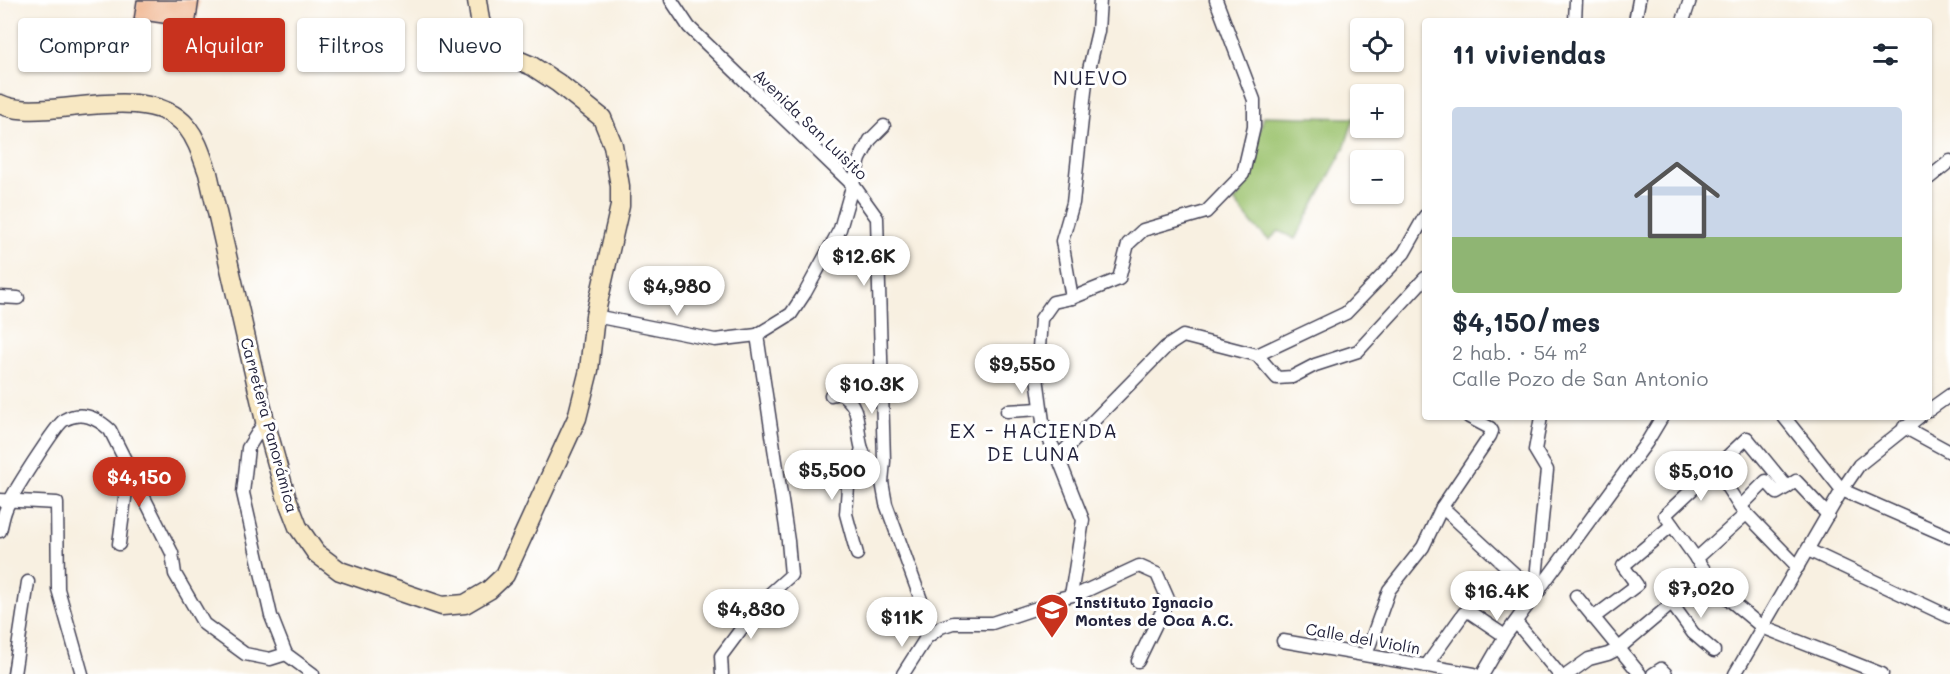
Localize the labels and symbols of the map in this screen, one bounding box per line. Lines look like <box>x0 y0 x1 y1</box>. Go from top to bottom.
street label: Avenida San Luisito <box>749 64 873 184</box>
district label: NUEVO <box>1053 64 1129 90</box>
pin: $12.6K <box>815 236 913 287</box>
pin: $4,980 <box>628 266 726 317</box>
street label: Carretera Panorámica <box>236 335 304 515</box>
pin: $9,550 <box>973 344 1071 395</box>
pin: $10.3K <box>823 364 921 415</box>
district label: EX - HACIENDA DE LUNA <box>949 417 1119 466</box>
pin: $5,500 <box>783 450 881 501</box>
pin: $5,010 <box>1652 451 1750 502</box>
pin: $4,150 <box>90 457 188 508</box>
pin: $7,020 <box>1652 568 1750 619</box>
pin: $16.4K <box>1448 571 1546 622</box>
pin: $4,830 <box>702 589 800 640</box>
place label: Instituto Ignacio Montes de Oca A.C. <box>1075 591 1234 630</box>
school or university icon: Instituto Ignacio Montes de Oca A.C. <box>1034 592 1070 639</box>
pin: $11K <box>866 597 938 648</box>
street label: Calle del Violín <box>1304 618 1422 658</box>

